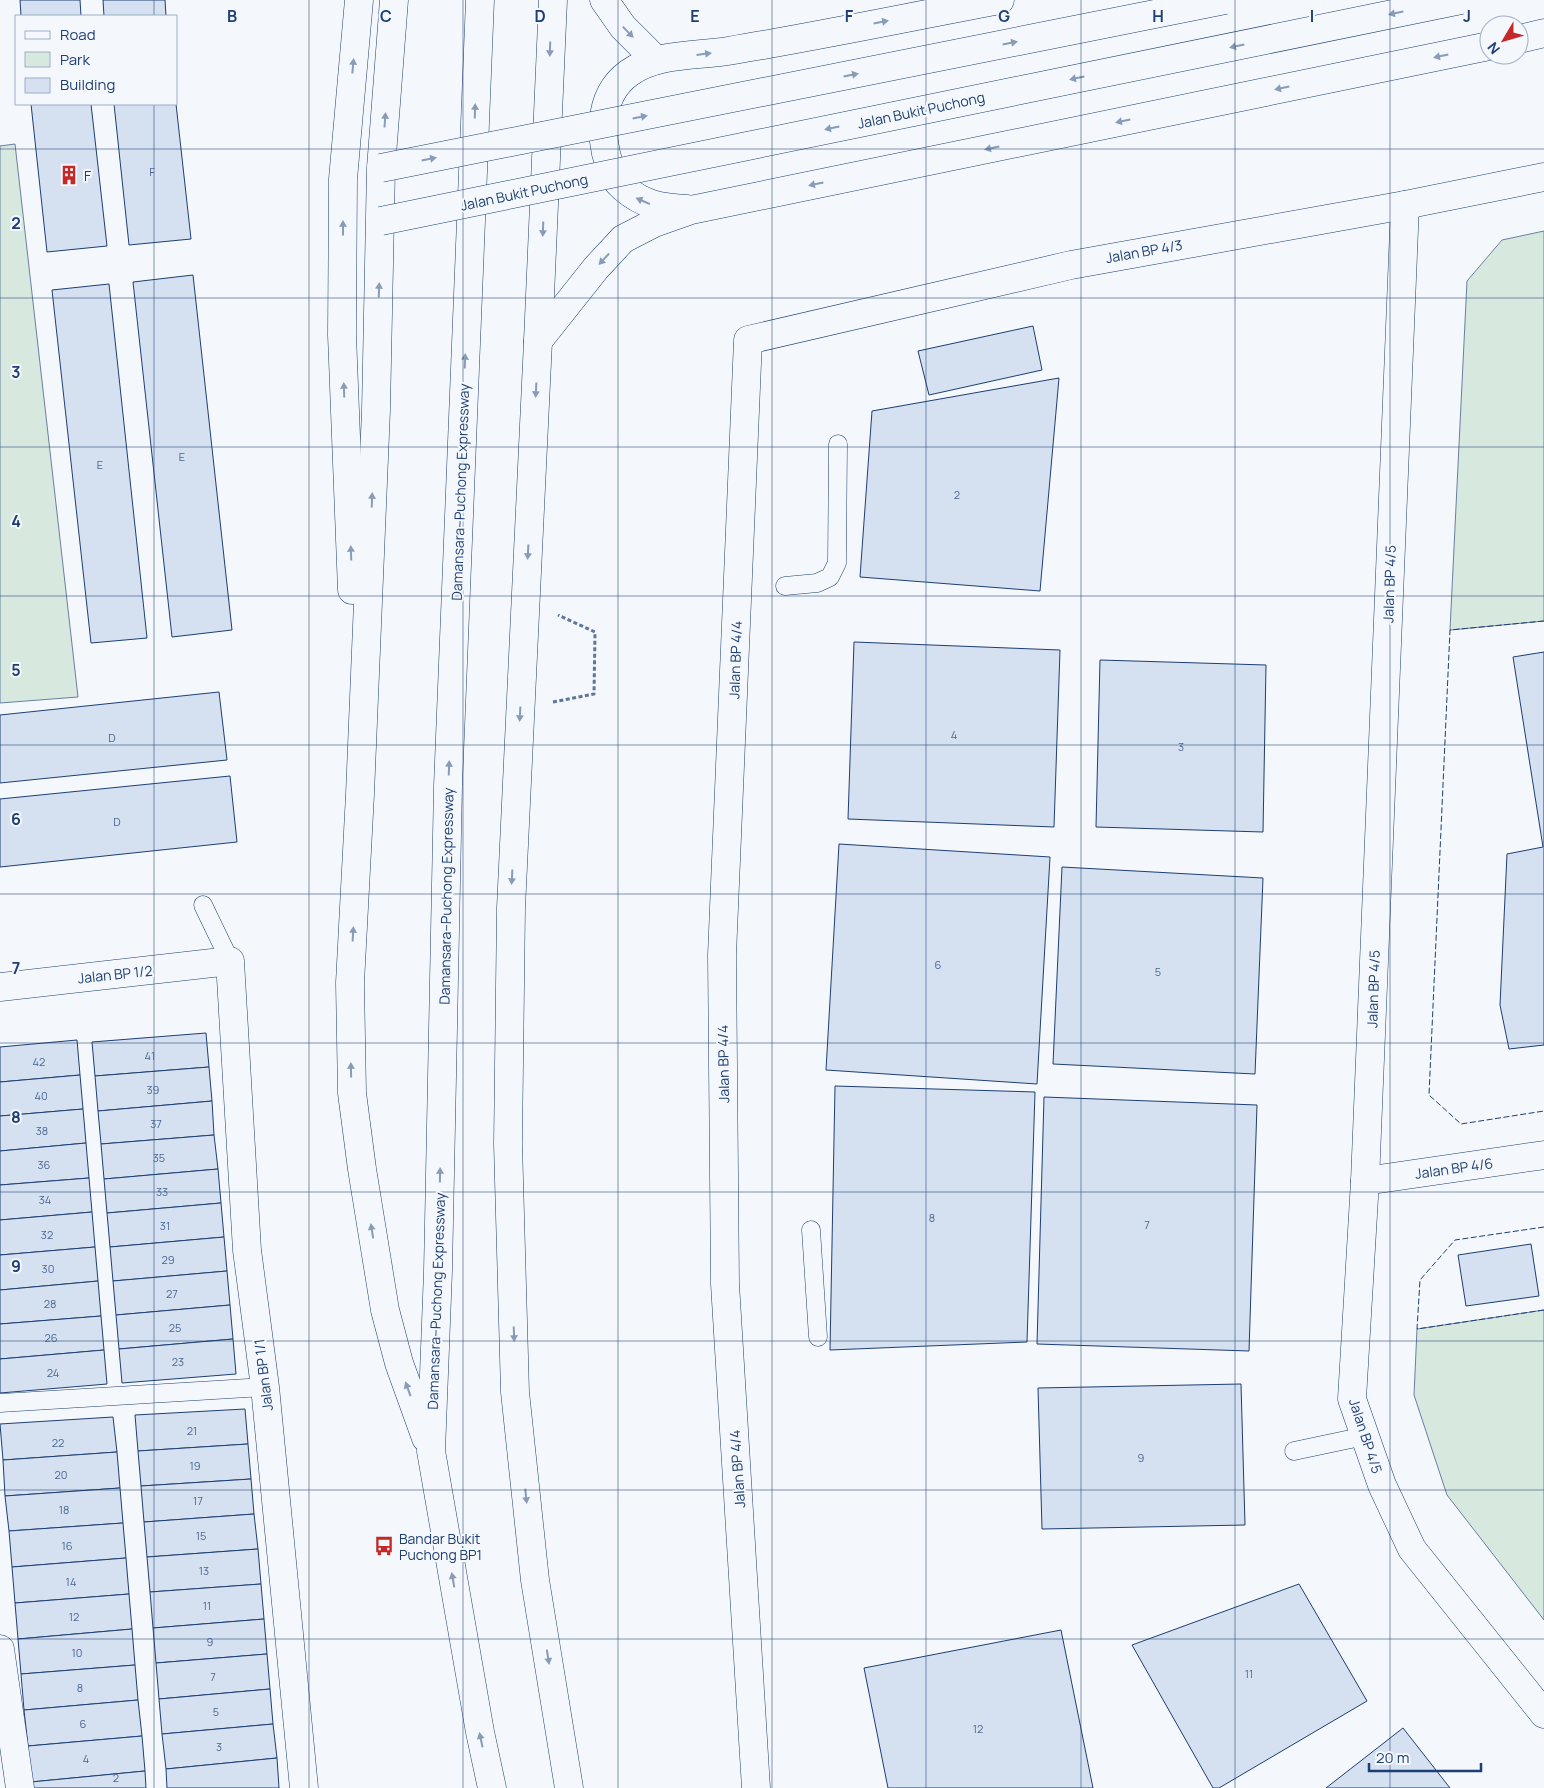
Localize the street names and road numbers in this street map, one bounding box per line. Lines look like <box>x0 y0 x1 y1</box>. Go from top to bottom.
street label: Jalan Bukit Puchong <box>856 87 986 133</box>
street label: Jalan Bukit Puchong <box>459 169 589 215</box>
street label: Jalan BP 4/3 <box>1104 235 1184 267</box>
street label: Damansara–Puchong Expressway <box>447 383 473 601</box>
street label: Jalan BP 4/5 <box>1378 545 1400 623</box>
street label: Jalan BP 4/4 <box>724 621 746 699</box>
street label: Damansara–Puchong Expressway <box>435 787 457 1005</box>
street label: Jalan BP 4/5 <box>1362 950 1384 1028</box>
street label: Jalan BP 1/2 <box>77 961 153 987</box>
street label: Jalan BP 4/4 <box>713 1025 733 1103</box>
street label: Jalan BP 4/6 <box>1414 1153 1494 1183</box>
street label: Damansara–Puchong Expressway <box>423 1192 449 1410</box>
street label: Jalan BP 1/1 <box>249 1338 277 1412</box>
street label: Jalan BP 4/5 <box>1345 1396 1387 1476</box>
street label: Jalan BP 4/4 <box>725 1429 749 1509</box>

